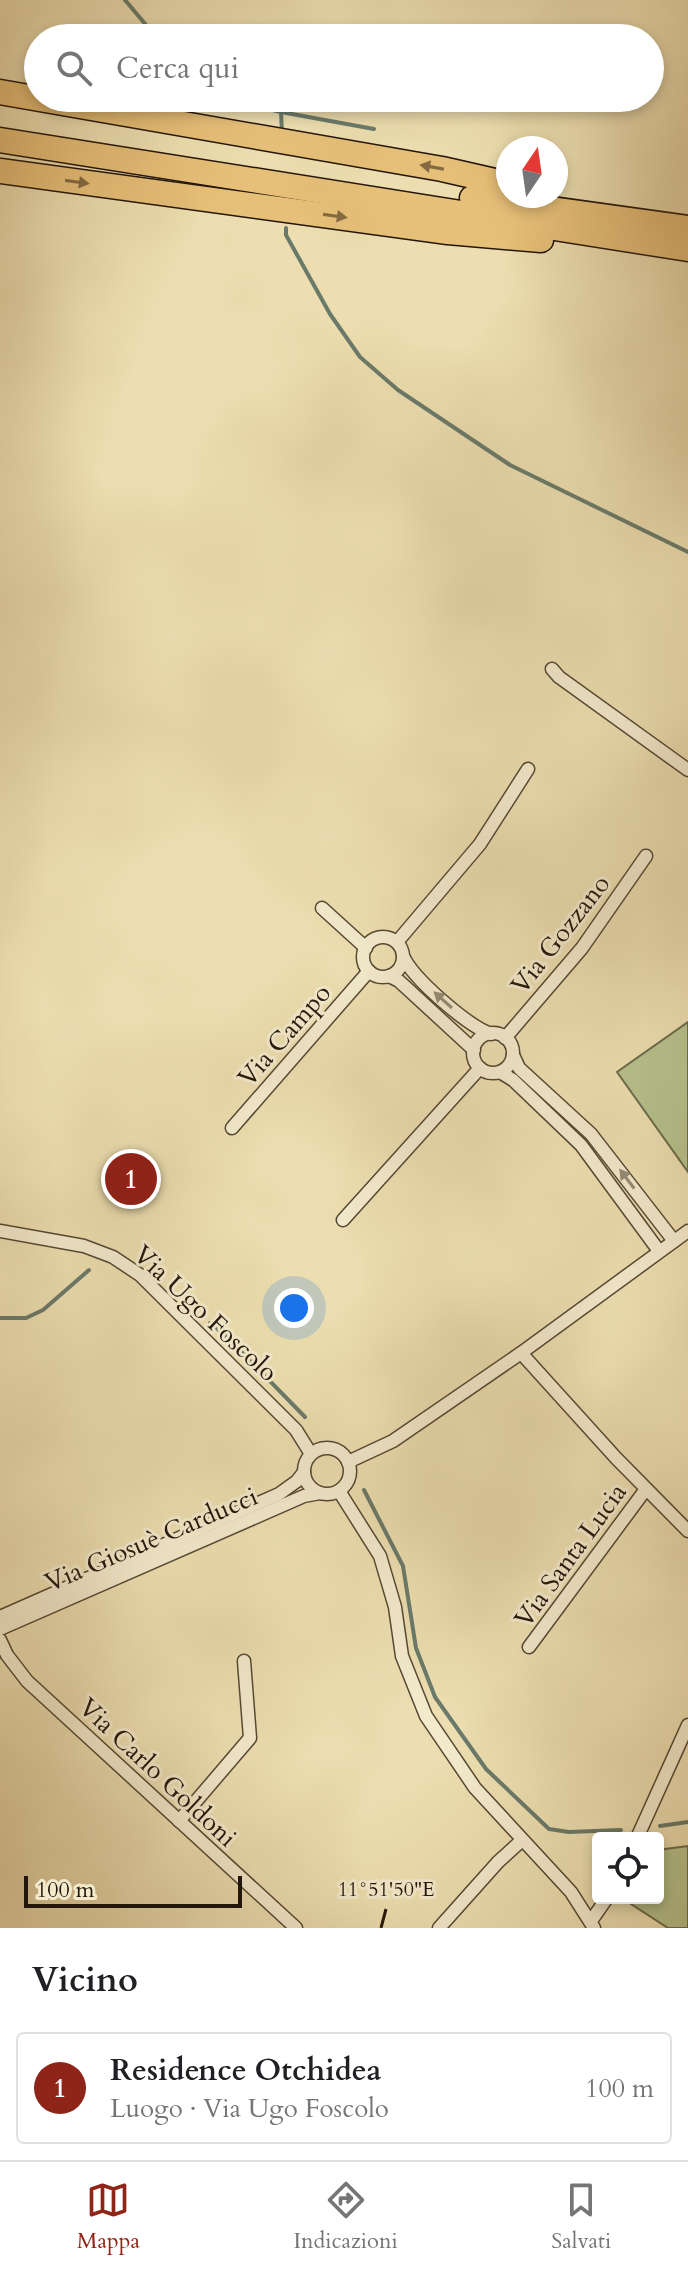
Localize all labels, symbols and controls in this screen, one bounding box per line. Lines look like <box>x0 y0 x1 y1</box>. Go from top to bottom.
search box <box>24 24 664 112</box>
icon: search <box>52 46 96 90</box>
text: Cerca qui <box>116 48 239 89</box>
north arrow <box>496 136 568 208</box>
one-way arrow <box>419 161 444 173</box>
one-way arrow <box>65 176 90 189</box>
one-way arrow <box>323 210 348 223</box>
street label: Via Gozzano <box>503 867 618 1001</box>
street label: Via Campo <box>230 976 339 1094</box>
one-way arrow <box>434 991 453 1009</box>
pin: 1 <box>105 1149 157 1209</box>
one-way arrow <box>619 1169 635 1189</box>
street label: Via Ugo Foscolo <box>126 1237 285 1389</box>
your location <box>274 1288 314 1328</box>
street label: Via Santa Lucia <box>506 1476 635 1635</box>
street label: Via Giosuè Carducci <box>39 1479 263 1600</box>
street label: Via Carlo Goldoni <box>71 1690 244 1855</box>
map controls <box>592 1832 664 1904</box>
button: locate <box>592 1832 664 1904</box>
scale bar <box>24 1872 242 1908</box>
text: 100 m <box>36 1875 94 1905</box>
text: 11°51'50"E <box>338 1876 434 1903</box>
text: Vicino <box>32 1957 138 2003</box>
text: Residence Otchidea <box>110 2050 382 2091</box>
text: 1 <box>53 2071 67 2106</box>
text: 100 m <box>585 2071 654 2106</box>
text: Luogo · Via Ugo Foscolo <box>110 2091 389 2126</box>
tab: Mappa <box>77 2178 140 2256</box>
tab: Indicazioni <box>294 2178 398 2256</box>
tab: Salvati <box>551 2178 611 2256</box>

